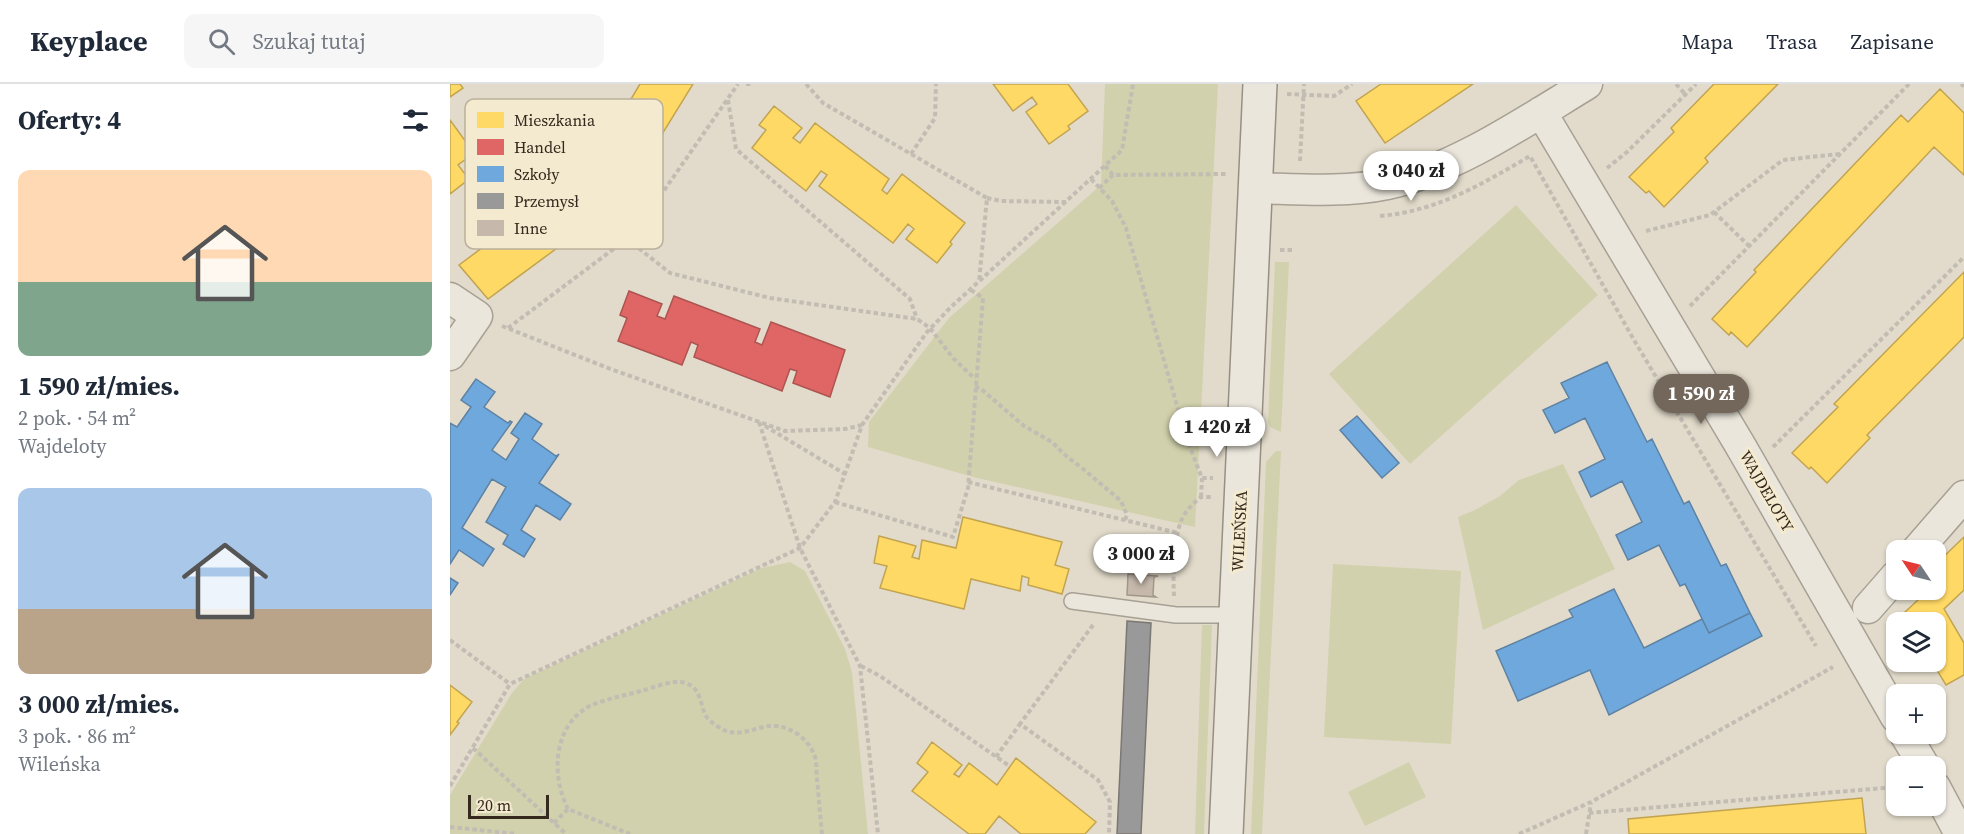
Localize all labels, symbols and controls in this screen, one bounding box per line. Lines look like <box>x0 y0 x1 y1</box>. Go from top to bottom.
search box <box>184 14 604 68</box>
text: Keyplace <box>30 22 148 60</box>
icon: search <box>205 25 238 58</box>
text: Szukaj tutaj <box>253 26 366 56</box>
text: Mapa <box>1682 27 1733 56</box>
text: Trasa <box>1766 27 1818 56</box>
text: Zapisane <box>1851 27 1934 56</box>
legend <box>465 99 663 249</box>
text: Oferty: 4 <box>18 102 121 138</box>
icon: filters <box>399 104 432 137</box>
text: Mieszkania <box>514 109 596 131</box>
text: Handel <box>514 136 566 158</box>
pin: 3 040 zł <box>1349 151 1473 202</box>
text: 3 040 zł <box>1377 156 1445 184</box>
text: Szkoły <box>514 163 560 185</box>
text: Przemysł <box>514 190 579 212</box>
icon: home <box>171 209 279 317</box>
text: Inne <box>514 217 548 239</box>
text: 1 590 zł/mies. <box>18 368 180 404</box>
pin: 1 590 zł <box>1639 374 1763 425</box>
text: 1 590 zł <box>1667 379 1735 407</box>
text: 2 pok. · 54 m² <box>18 404 136 432</box>
pin: 1 420 zł <box>1155 407 1279 458</box>
text: 1 420 zł <box>1183 412 1251 440</box>
text: Wajdeloty <box>18 432 106 460</box>
street label: WAJDELOTY <box>1735 446 1799 536</box>
street label: WILEŃSKA <box>1226 489 1252 572</box>
icon: home <box>171 527 279 635</box>
pin: 3 000 zł <box>1079 534 1203 585</box>
text: 3 000 zł <box>1107 539 1175 567</box>
north arrow <box>1886 540 1946 600</box>
map controls <box>1886 540 1946 816</box>
button: layers <box>1886 612 1946 672</box>
button: + <box>1886 684 1946 744</box>
text: 3 000 zł/mies. <box>18 686 180 722</box>
text: 3 pok. · 86 m² <box>18 722 136 750</box>
text: Wileńska <box>18 750 101 778</box>
button: − <box>1886 756 1946 816</box>
scale bar <box>468 792 549 820</box>
text: 20 m <box>477 794 511 816</box>

